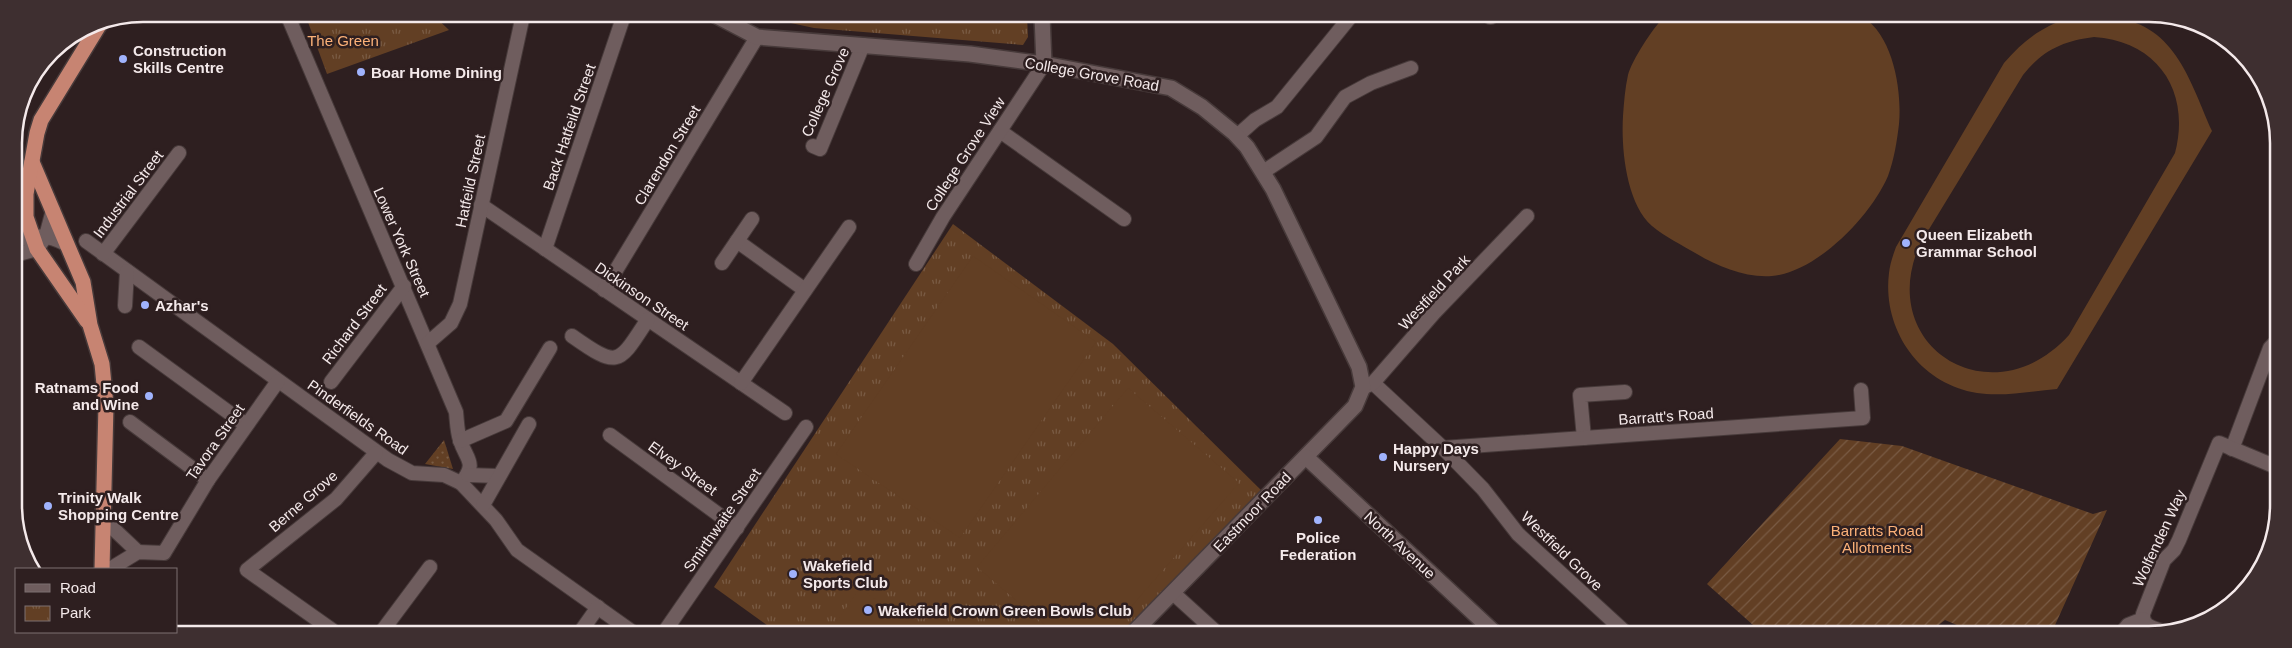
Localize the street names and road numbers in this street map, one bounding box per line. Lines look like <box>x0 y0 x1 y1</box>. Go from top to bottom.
street label: College Grove <box>798 45 852 139</box>
street label: College Grove Road <box>1024 54 1160 94</box>
street label: Back Hatfeild Street <box>539 61 599 192</box>
street label: College Grove View <box>922 94 1008 214</box>
street label: Clarendon Street <box>631 101 704 208</box>
street label: Hatfeild Street <box>452 132 488 229</box>
street label: Industrial Street <box>90 146 167 241</box>
street label: Lower York Street <box>370 184 434 300</box>
street label: Westfield Park <box>1395 251 1473 333</box>
street label: Dickinson Street <box>592 258 693 334</box>
street label: Richard Street <box>318 280 390 367</box>
street label: Pinderfields Road <box>305 376 411 458</box>
street label: Tavora Street <box>182 400 248 483</box>
street label: Barratt's Road <box>1618 404 1714 428</box>
street label: Elvey Street <box>645 437 721 499</box>
street label: Smirthwaite Street <box>680 464 765 575</box>
street label: Berne Grove <box>265 467 341 535</box>
street label: Eastmoor Road <box>1210 469 1294 555</box>
street label: Wolfenden Way <box>2129 486 2189 589</box>
street label: North Avenue <box>1361 508 1439 582</box>
street label: Westfield Grove <box>1518 508 1606 594</box>

